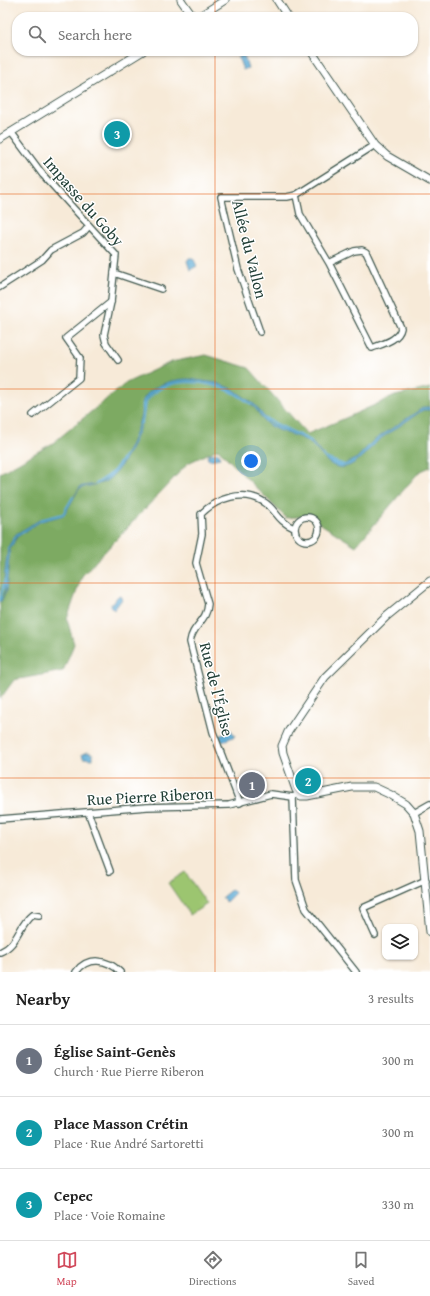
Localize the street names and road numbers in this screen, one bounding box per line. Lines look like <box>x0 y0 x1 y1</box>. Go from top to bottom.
street label: Impasse du Goby <box>38 151 130 251</box>
street label: Allée du Vallon <box>226 197 274 301</box>
street label: Rue de l'Église <box>194 640 240 738</box>
street label: Rue Pierre Riberon <box>86 781 214 811</box>

